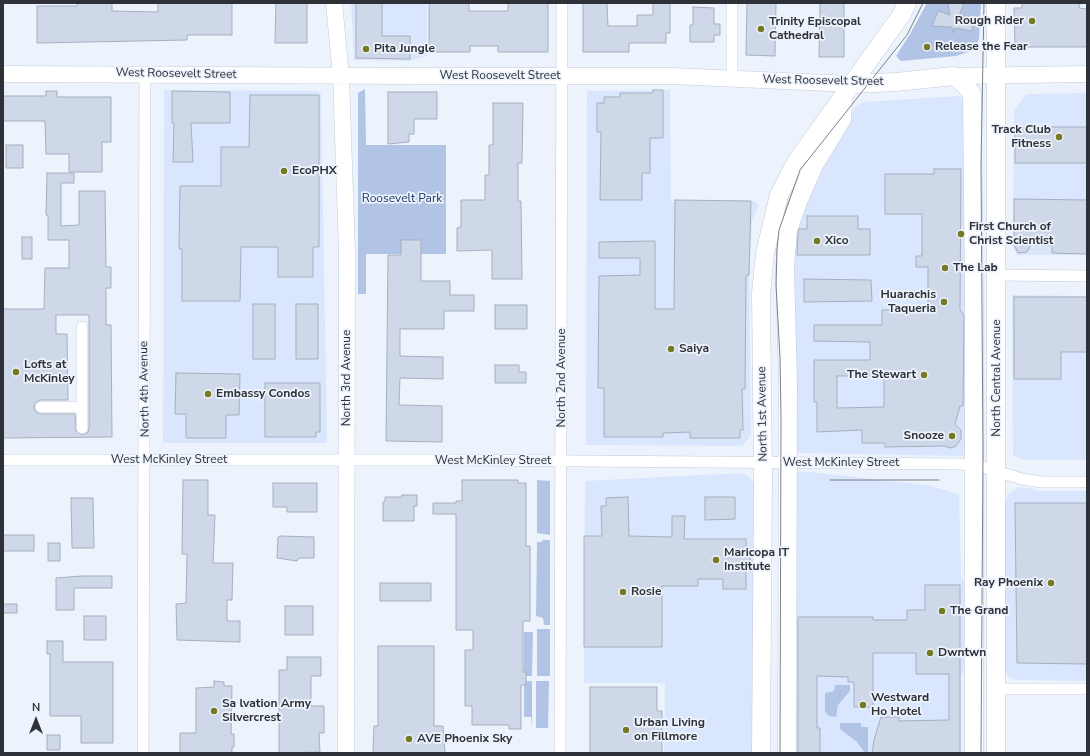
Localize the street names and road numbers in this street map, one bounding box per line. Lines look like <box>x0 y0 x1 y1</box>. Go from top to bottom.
street label: West Roosevelt Street <box>115 66 237 82</box>
street label: West Roosevelt Street <box>439 69 561 83</box>
street label: West Roosevelt Street <box>762 73 884 89</box>
street label: North Central Avenue <box>990 319 1004 437</box>
street label: North 2nd Avenue <box>555 328 569 428</box>
street label: North 3rd Avenue <box>340 330 354 426</box>
street label: North 4th Avenue <box>137 341 153 437</box>
street label: North 1st Avenue <box>755 366 771 462</box>
street label: West McKinley Street <box>111 453 227 467</box>
street label: West McKinley Street <box>435 454 551 468</box>
street label: West McKinley Street <box>783 456 899 470</box>

